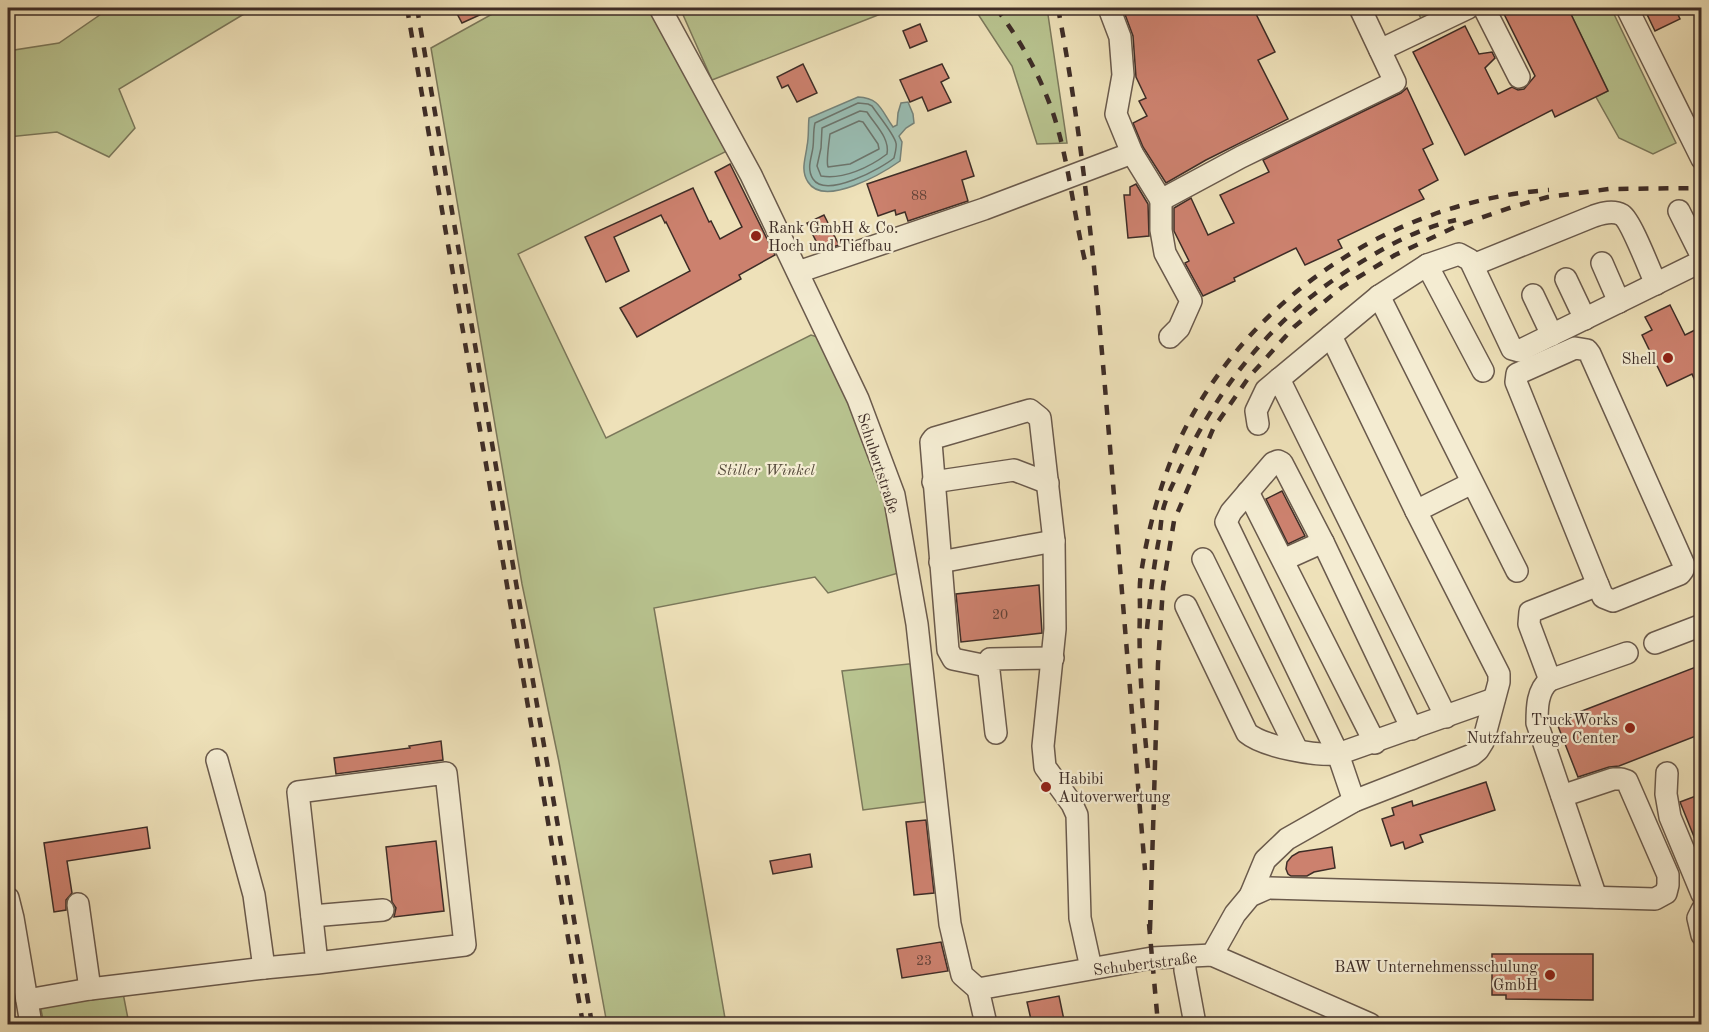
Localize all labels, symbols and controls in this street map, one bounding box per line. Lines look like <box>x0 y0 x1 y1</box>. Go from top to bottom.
house number: 88 <box>911 189 927 203</box>
place label: Rank GmbH & Co. Hoch und Tiefbau <box>768 221 899 255</box>
marker: Rank GmbH & Co. Hoch und Tiefbau <box>749 229 763 243</box>
marker: Shell <box>1661 351 1675 365</box>
place label: Shell <box>1621 352 1656 368</box>
street label: Schubertstraße <box>853 411 901 516</box>
park label: Stiller Winkel <box>717 463 815 479</box>
house number: 20 <box>992 608 1008 622</box>
place label: TruckWorks Nutzfahrzeuge Center <box>1466 713 1618 747</box>
marker: TruckWorks Nutzfahrzeuge Center <box>1623 721 1637 735</box>
place label: Habibi Autoverwertung <box>1058 772 1171 806</box>
marker: Habibi Autoverwertung <box>1039 780 1053 794</box>
street label: Schubertstraße <box>1092 951 1198 979</box>
house number: 23 <box>916 954 932 968</box>
place label: BAW Unternehmensschulung GmbH <box>1334 960 1538 994</box>
marker: BAW Unternehmensschulung GmbH <box>1543 968 1557 982</box>

